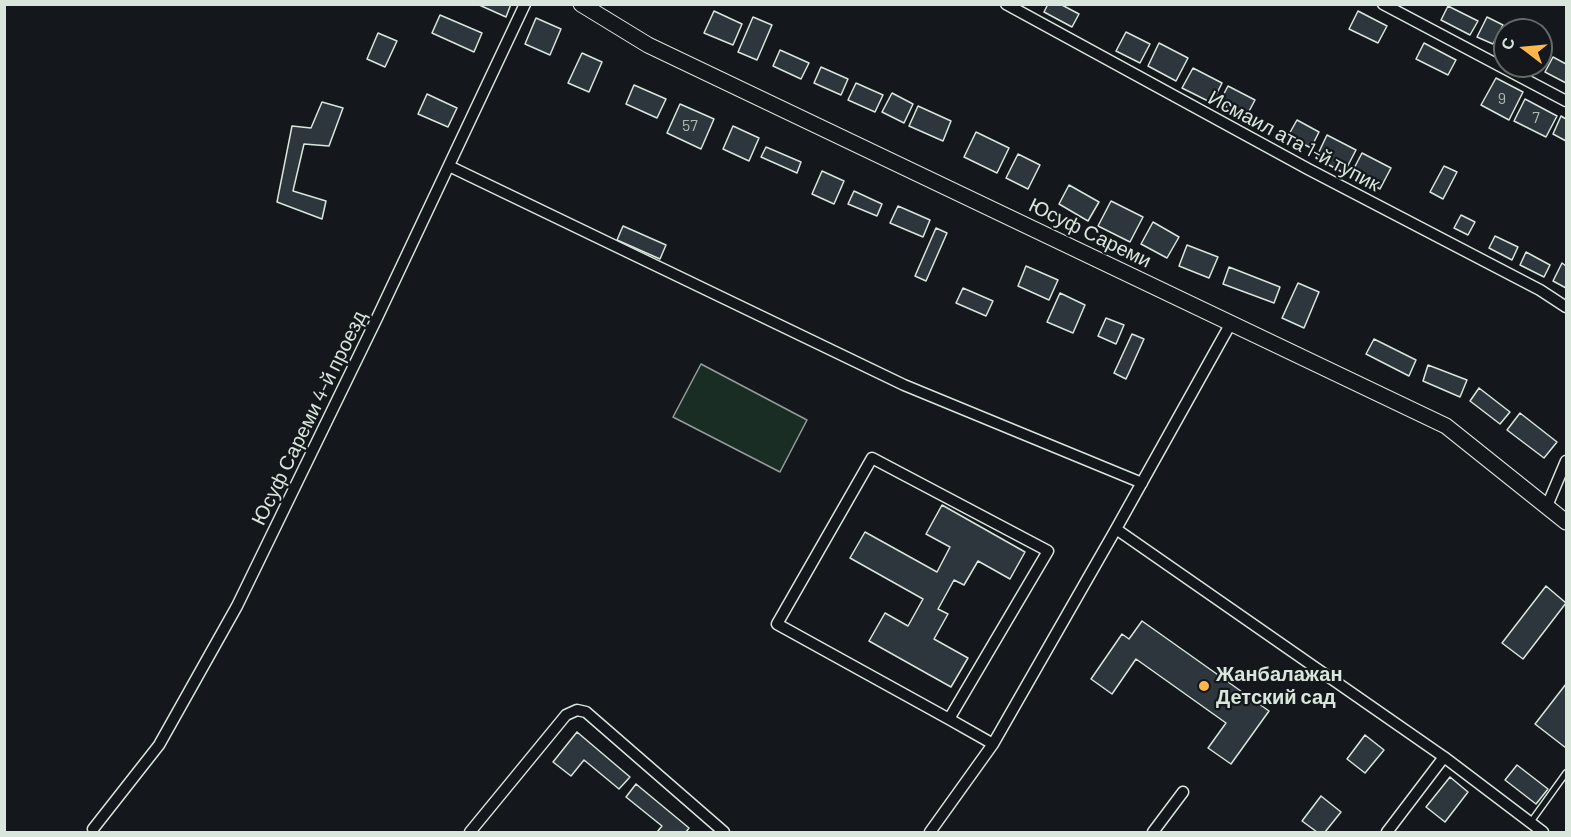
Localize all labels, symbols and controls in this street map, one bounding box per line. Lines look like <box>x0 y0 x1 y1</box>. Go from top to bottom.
north arrow <box>1493 18 1553 78</box>
text: С <box>1496 35 1518 52</box>
street label: Исмаил ата 1-й тупик <box>1204 86 1384 196</box>
house number: 9 <box>1498 89 1506 109</box>
house number: 7 <box>1532 108 1540 128</box>
house number: 57 <box>682 116 698 136</box>
street label: Юсуф Сареми <box>1025 193 1155 273</box>
street label: Юсуф Сареми 4-й проезд <box>247 307 371 529</box>
place label: Жанбалажан Детский сад <box>1216 662 1342 709</box>
marker: Жанбалажан Детский сад <box>1197 679 1211 693</box>

